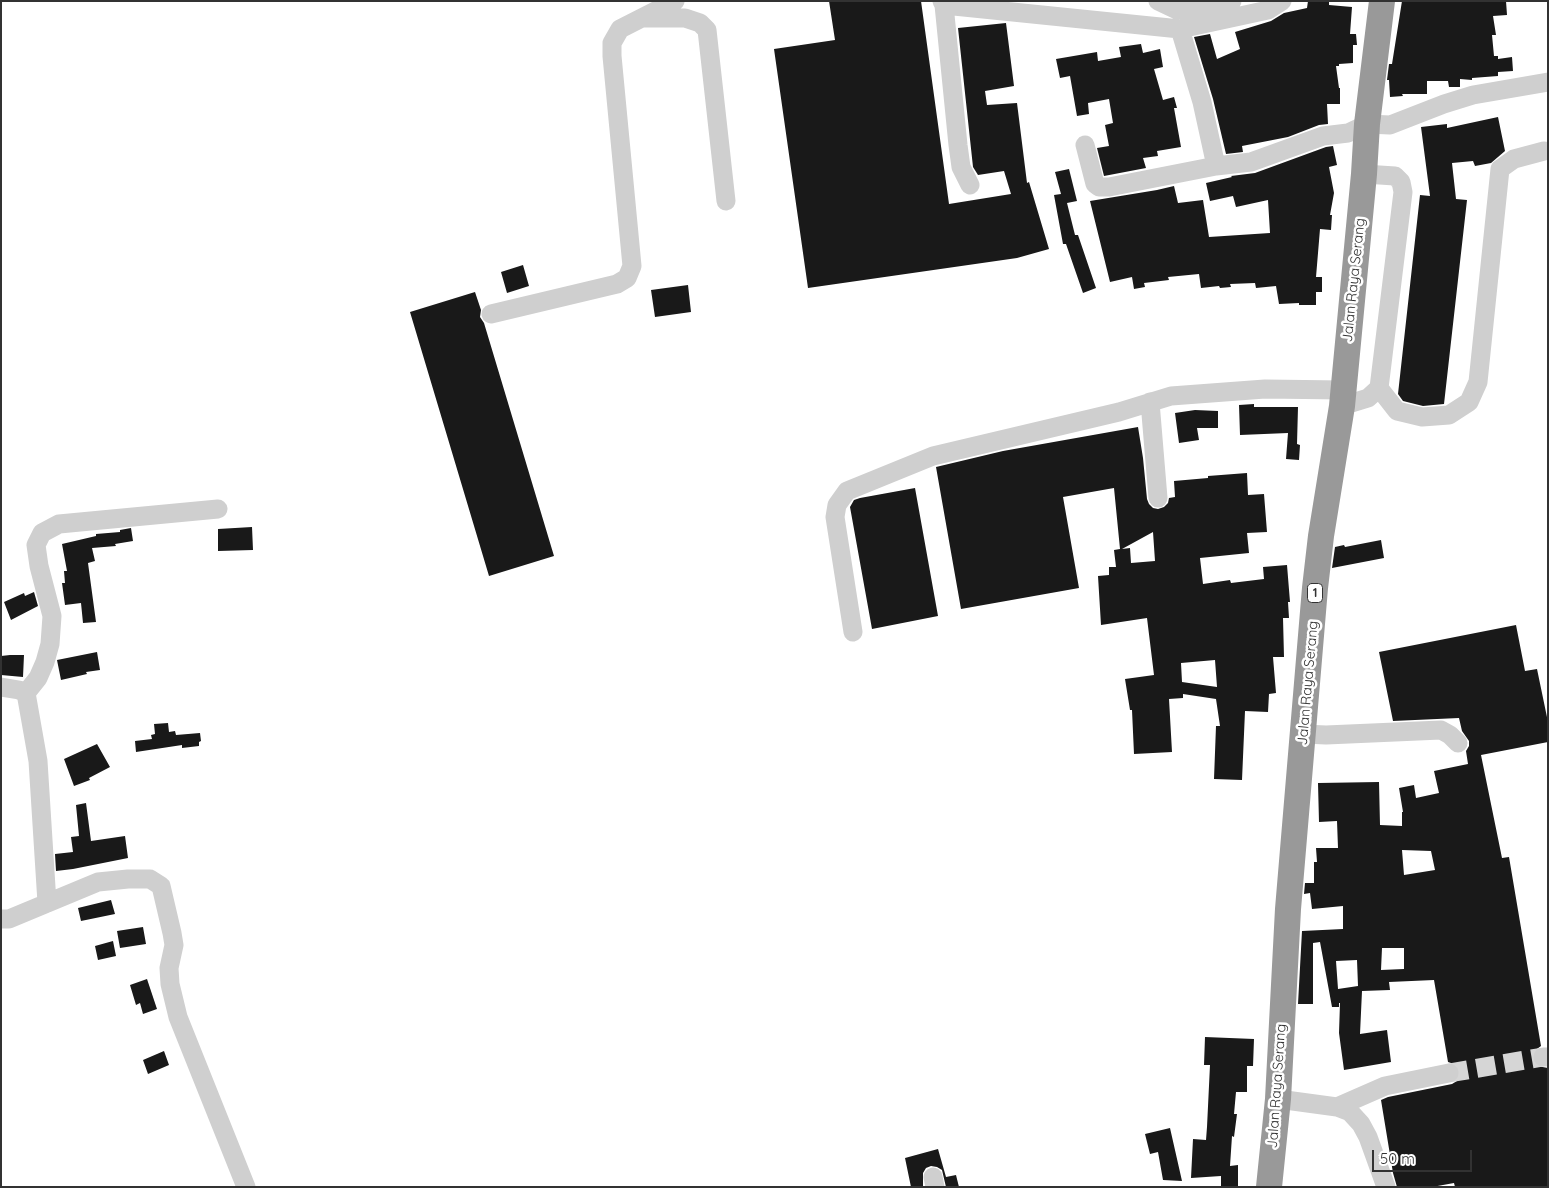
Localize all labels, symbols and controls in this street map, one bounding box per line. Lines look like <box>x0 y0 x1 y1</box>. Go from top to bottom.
street label: Jalan Raya Serang <box>1339 217 1369 343</box>
road number: 1 <box>1308 584 1322 602</box>
street label: Jalan Raya Serang <box>1294 620 1322 746</box>
street label: Jalan Raya Serang <box>1264 1023 1290 1149</box>
scale bar <box>1374 1140 1474 1172</box>
text: 50 m <box>1380 1149 1415 1168</box>

